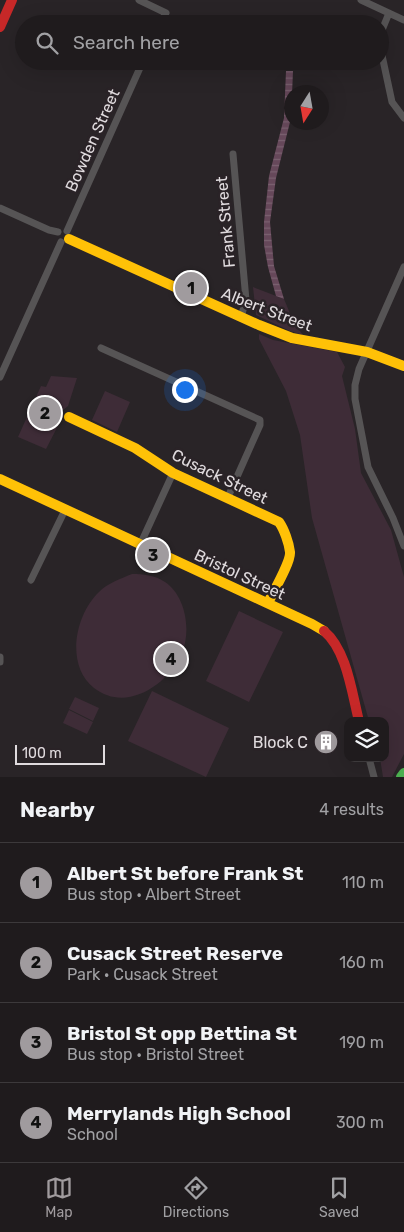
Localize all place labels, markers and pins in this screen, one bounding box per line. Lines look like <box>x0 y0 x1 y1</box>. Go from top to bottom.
pin: 1 <box>175 269 207 307</box>
pin: 2 <box>29 394 61 432</box>
pin: 3 <box>137 536 169 574</box>
pin: 4 <box>155 640 187 678</box>
building icon: Block C <box>313 729 339 755</box>
place label: Block C <box>253 733 308 752</box>

